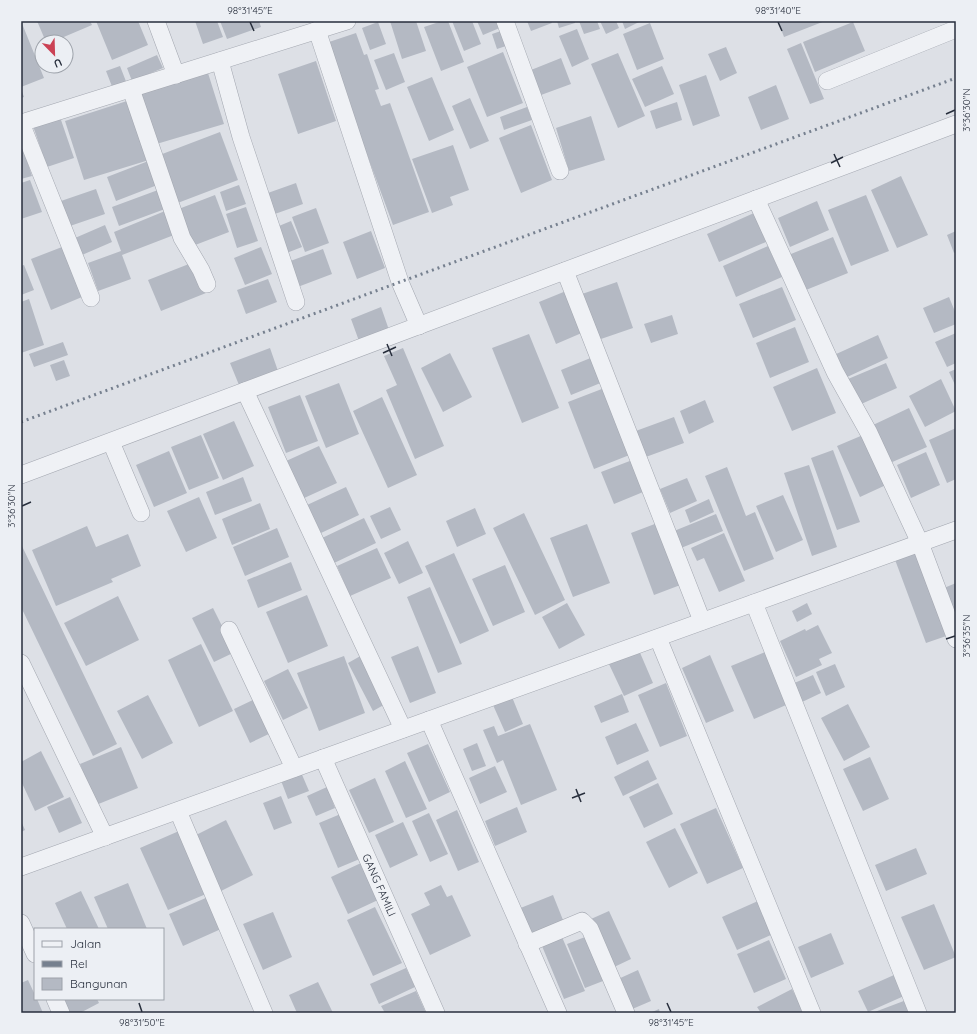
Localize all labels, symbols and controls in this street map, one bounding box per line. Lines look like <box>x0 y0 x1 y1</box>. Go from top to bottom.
text: 98°31'45"E <box>227 4 273 17</box>
text: 98°31'40"E <box>755 4 801 17</box>
north arrow <box>34 34 74 74</box>
text: U <box>52 55 64 71</box>
text: 3°36'30"N <box>960 88 973 132</box>
text: 3°36'30"N <box>5 484 18 528</box>
text: 3°36'35"N <box>960 615 973 657</box>
street label: GANG FAMILI <box>359 852 399 919</box>
legend <box>34 928 164 1000</box>
text: Jalan <box>70 936 101 951</box>
text: Rel <box>70 956 88 971</box>
text: Bangunan <box>70 976 127 991</box>
text: 98°31'50"E <box>119 1016 165 1029</box>
text: 98°31'45"E <box>648 1016 694 1029</box>

